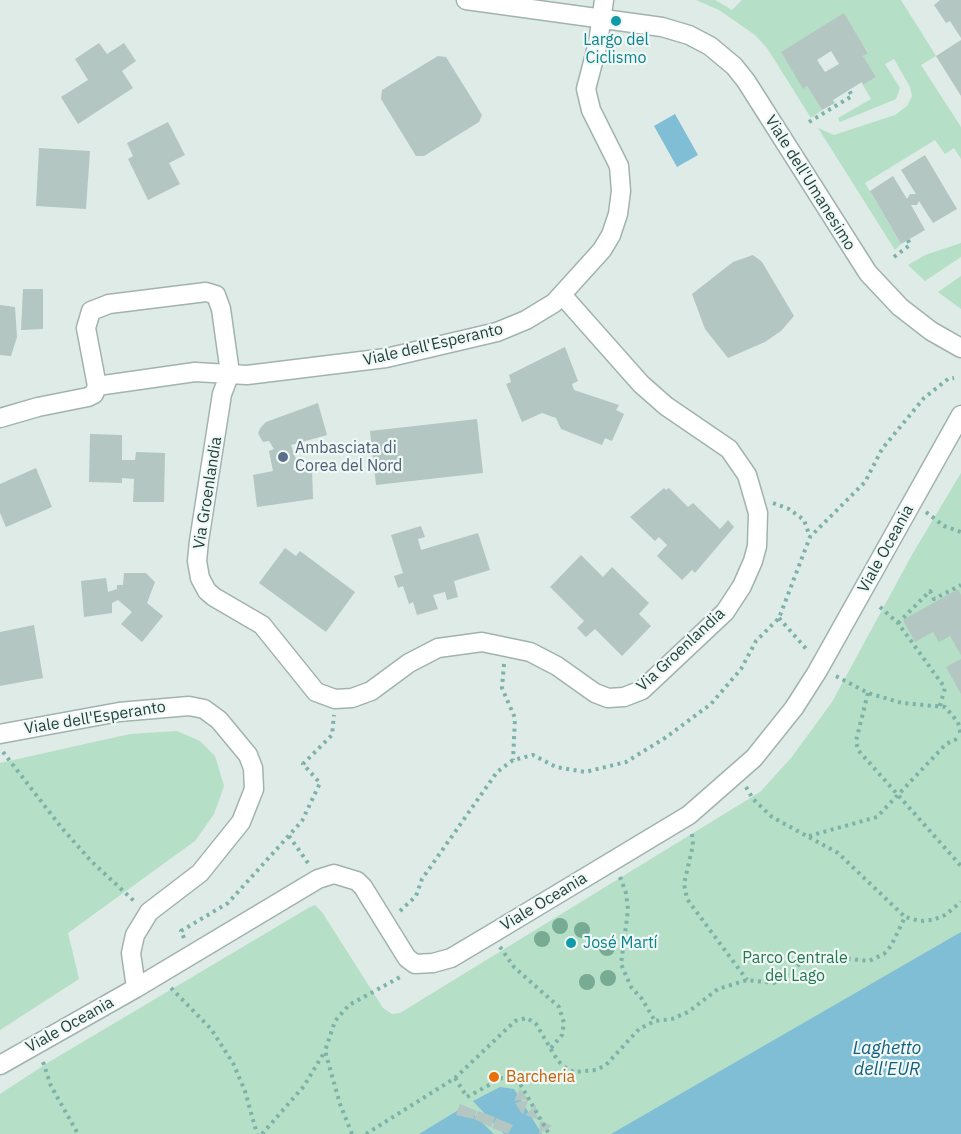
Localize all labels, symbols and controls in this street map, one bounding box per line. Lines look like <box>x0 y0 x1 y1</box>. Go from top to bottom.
marker: Largo del Ciclismo <box>609 14 623 28</box>
place label: Largo del Ciclismo <box>583 30 649 68</box>
street label: Viale dell'Umanesimo <box>761 112 859 254</box>
street label: Viale dell'Esperanto <box>361 320 505 370</box>
street label: Via Groenlandia <box>190 435 226 551</box>
place label: Ambasciata di Corea del Nord <box>295 438 402 476</box>
marker: Ambasciata di Corea del Nord <box>276 450 290 464</box>
street label: Viale Oceania <box>854 502 918 596</box>
street label: Via Groenlandia <box>633 604 729 696</box>
street label: Viale dell'Esperanto <box>23 697 167 739</box>
street label: Viale Oceania <box>497 869 591 935</box>
place label: José Martí <box>583 933 658 953</box>
marker: José Martí <box>564 936 578 950</box>
park label: Parco Centrale del Lago <box>742 948 848 986</box>
street label: Viale Oceania <box>23 993 117 1057</box>
water label: Laghetto dell'EUR <box>853 1038 921 1080</box>
place label: Barcheria <box>506 1067 575 1087</box>
marker: Barcheria <box>487 1070 501 1084</box>

